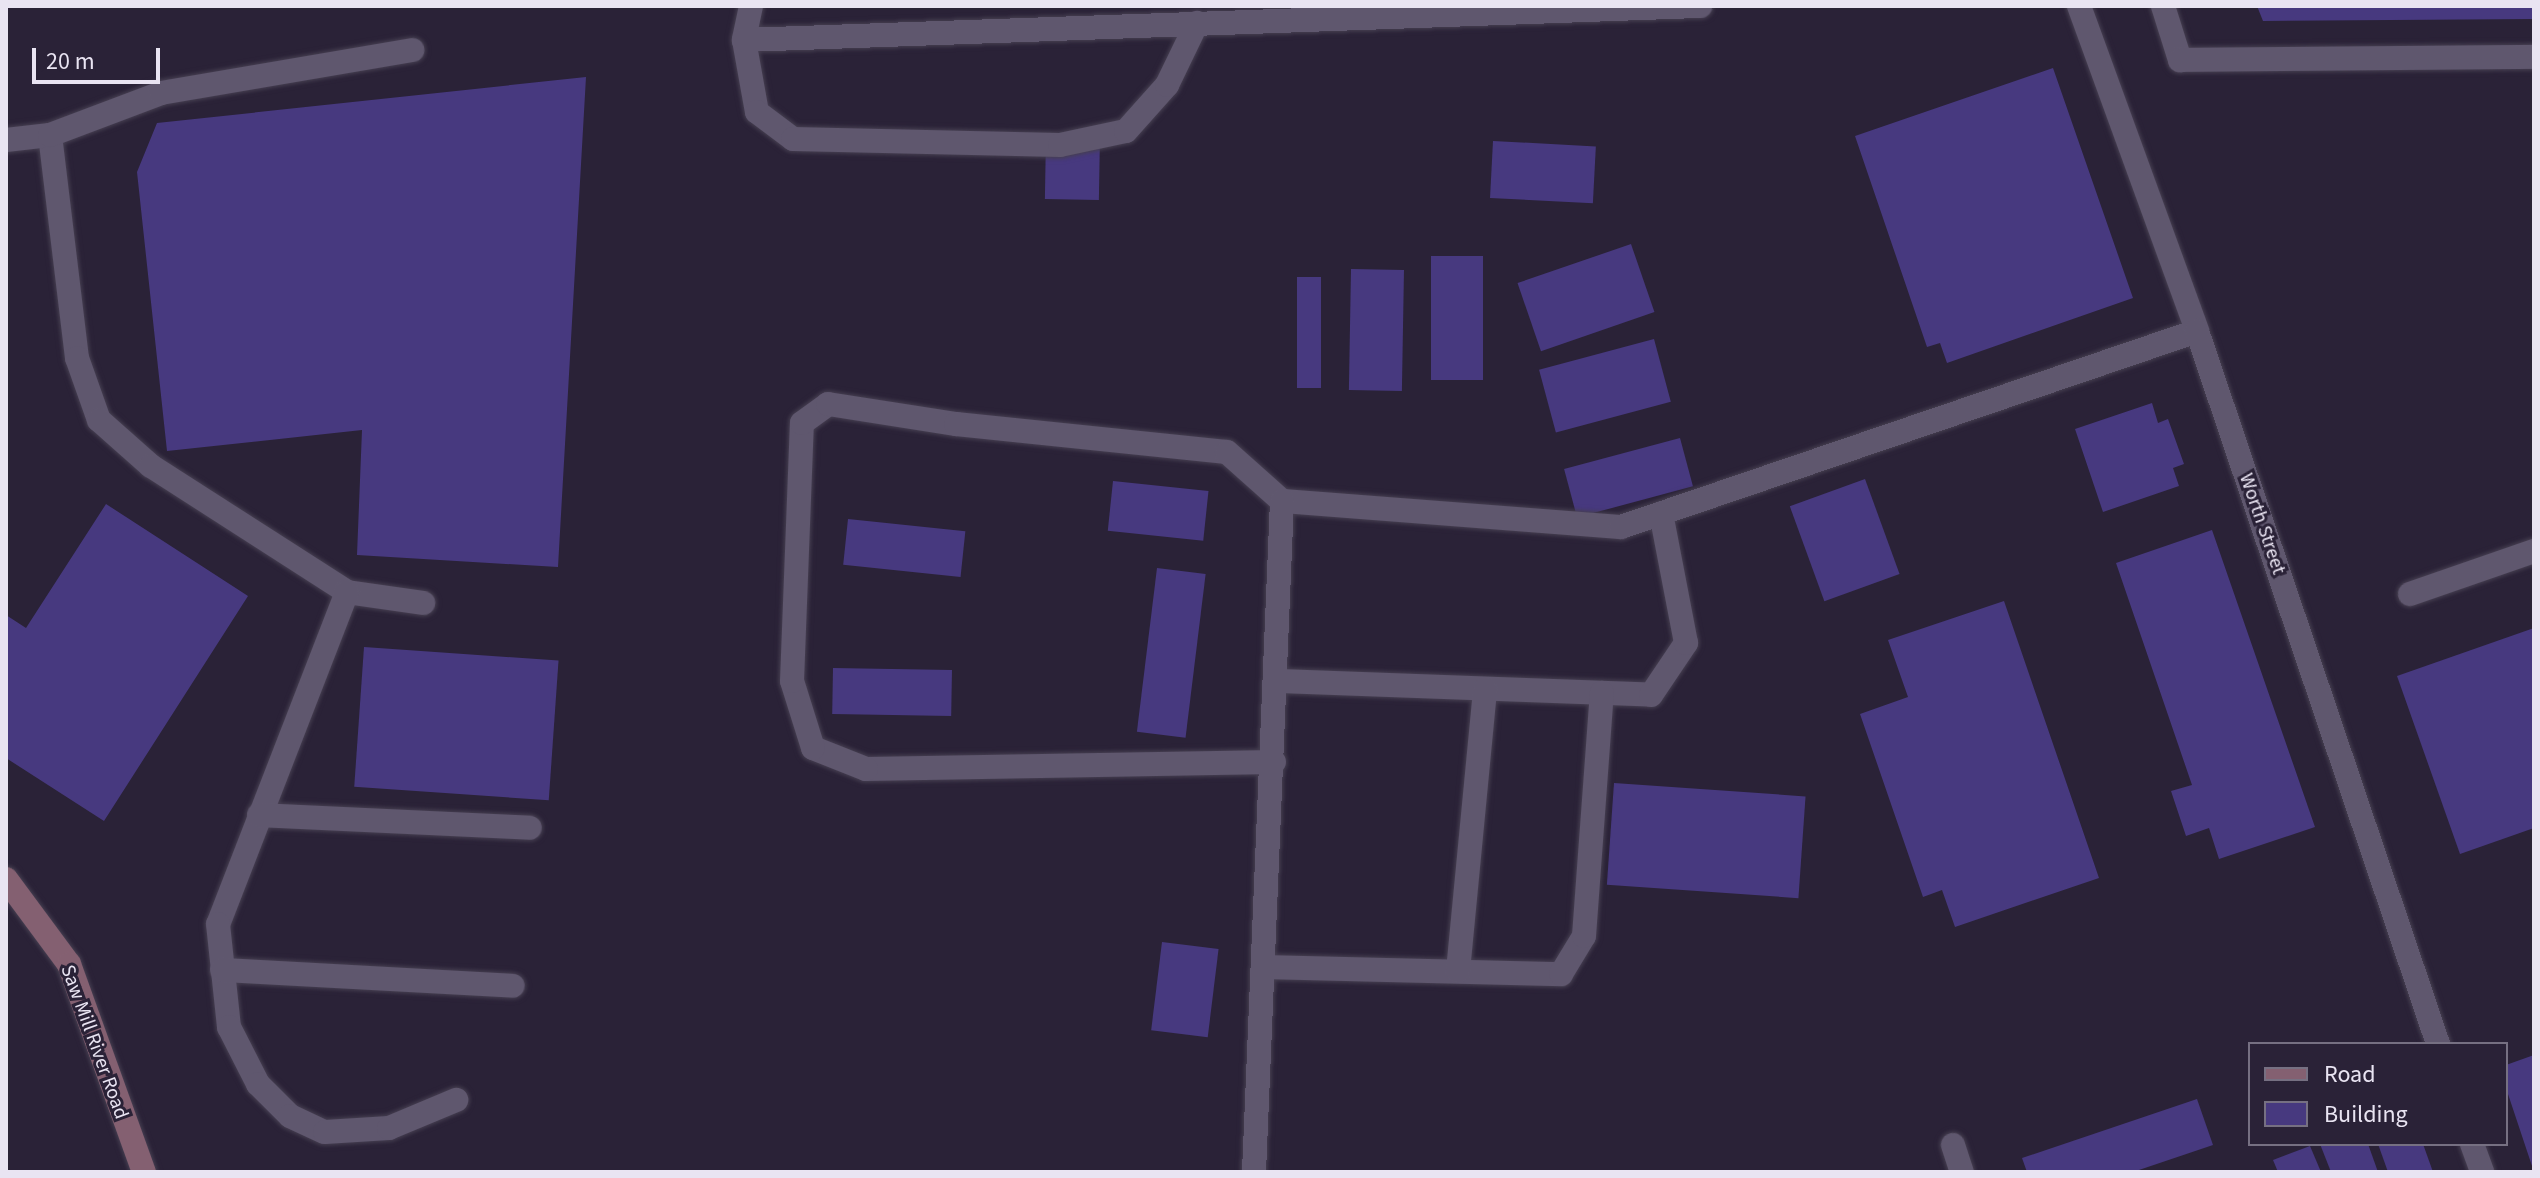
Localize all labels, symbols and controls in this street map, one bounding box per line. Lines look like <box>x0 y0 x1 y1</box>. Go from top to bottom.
scale bar <box>36 32 164 82</box>
text: 20 m <box>46 44 95 79</box>
street label: Worth Street <box>2234 470 2290 578</box>
street label: Saw Mill River Road <box>55 962 133 1122</box>
legend <box>2248 1042 2508 1146</box>
text: Road <box>2324 1057 2376 1092</box>
text: Building <box>2324 1097 2408 1132</box>

